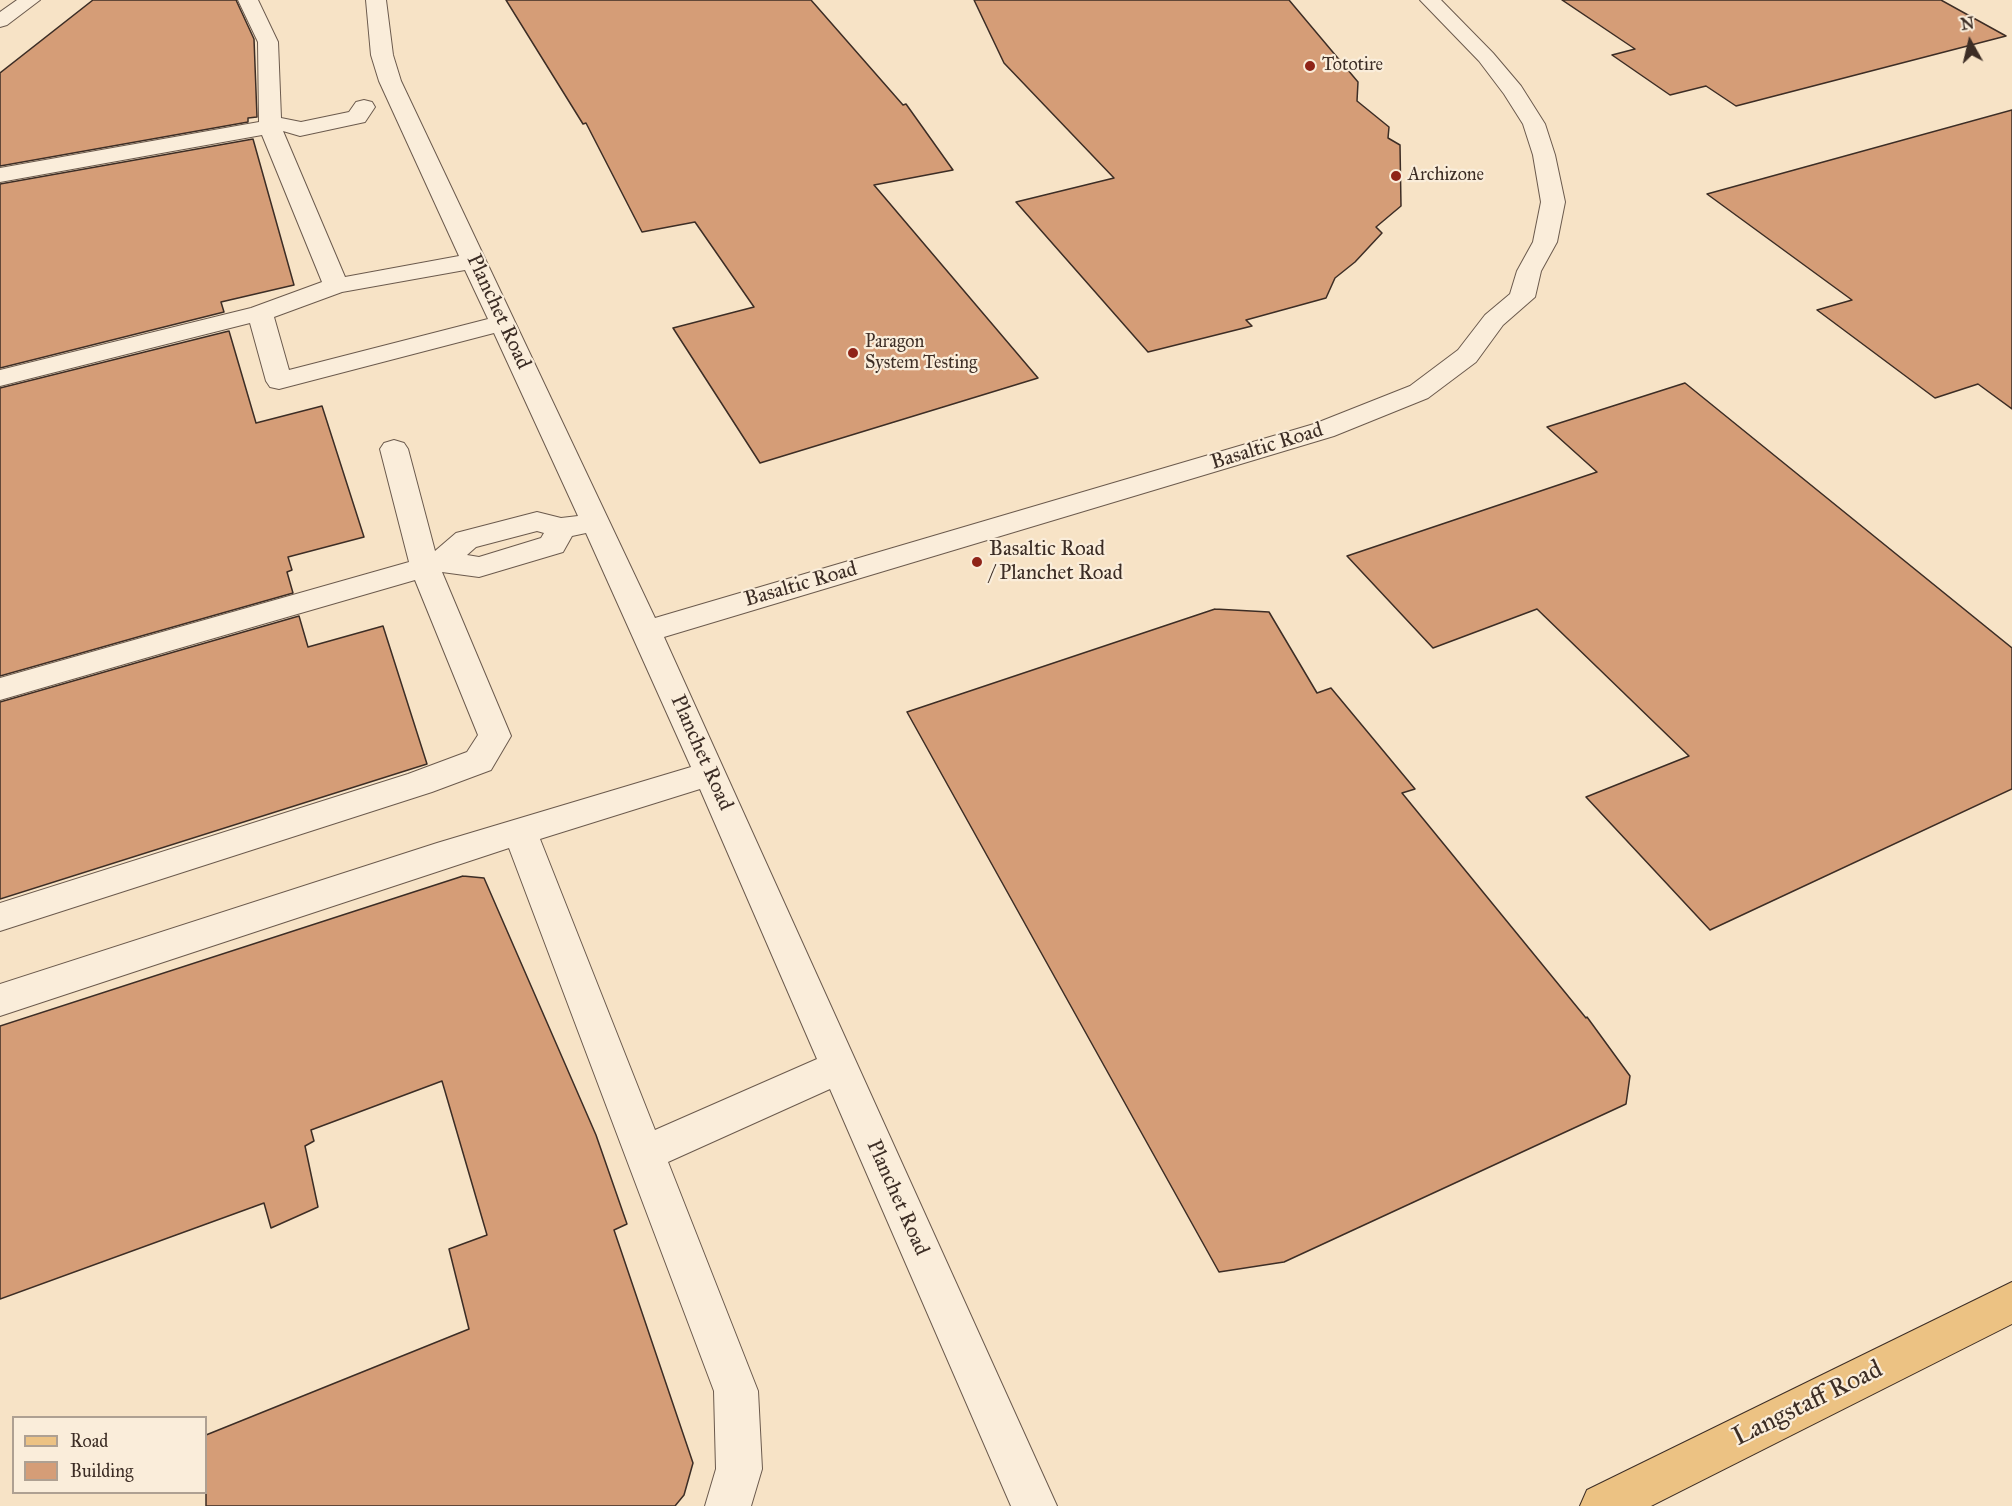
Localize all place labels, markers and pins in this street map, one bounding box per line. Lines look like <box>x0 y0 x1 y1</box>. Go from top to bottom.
place label: Tototire <box>1322 55 1383 77</box>
marker: Tototire <box>1303 59 1317 73</box>
place label: Archizone <box>1408 165 1484 187</box>
marker: Archizone <box>1389 169 1403 183</box>
place label: Paragon System Testing <box>865 332 977 374</box>
marker: Paragon System Testing <box>846 346 860 360</box>
place label: Basaltic Road / Planchet Road <box>989 537 1123 587</box>
marker: Basaltic Road / Planchet Road <box>970 555 984 569</box>

